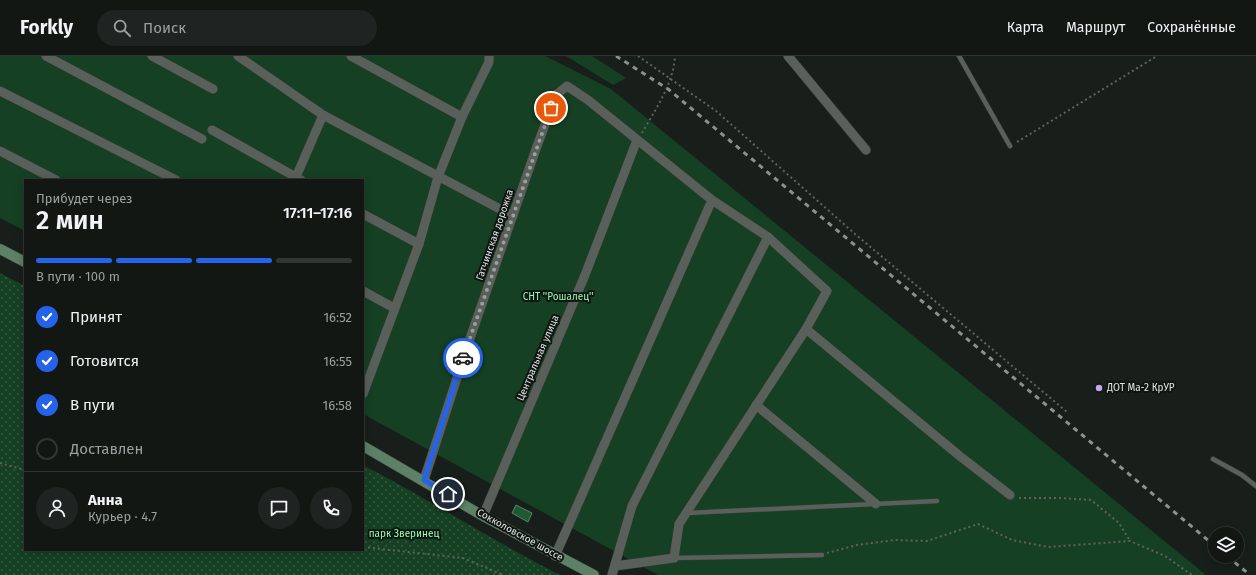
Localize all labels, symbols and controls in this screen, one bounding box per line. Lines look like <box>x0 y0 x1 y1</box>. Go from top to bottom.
search box <box>97 10 377 46</box>
text: Forkly <box>20 16 73 39</box>
icon: search <box>111 17 133 39</box>
text: Поиск <box>143 19 186 37</box>
text: Карта <box>1007 19 1044 36</box>
text: Маршрут <box>1066 19 1125 36</box>
text: Сохранённые <box>1147 19 1236 36</box>
pin <box>534 91 568 125</box>
icon: bag <box>540 97 562 119</box>
street label: Гатчинская дорожка <box>474 188 516 282</box>
text: Прибудет через <box>36 191 133 206</box>
text: 17:11–17:16 <box>283 204 352 222</box>
text: 2 мин <box>36 205 104 236</box>
text: В пути · 100 m <box>36 269 120 284</box>
park label: СНТ ''Рошалец'' <box>523 291 593 303</box>
icon: check <box>36 306 58 328</box>
text: Принят <box>70 308 122 326</box>
text: 16:52 <box>323 310 352 325</box>
street label: Центральная улица <box>514 313 562 403</box>
courier <box>443 338 483 378</box>
icon: car <box>452 347 474 369</box>
icon: check <box>36 350 58 372</box>
text: Готовится <box>70 352 139 370</box>
text: 16:55 <box>323 354 352 369</box>
place label: ДОТ Ма-2 КрУР <box>1106 382 1175 394</box>
marker: ДОТ Ма-2 КрУР <box>1094 383 1104 393</box>
icon: check <box>36 394 58 416</box>
text: В пути <box>70 396 115 414</box>
text: 16:58 <box>323 398 352 413</box>
text: Доставлен <box>70 440 143 458</box>
pin <box>431 477 465 511</box>
icon: home <box>437 483 459 505</box>
button: person <box>36 487 78 529</box>
button: chat <box>258 487 300 529</box>
button: phone <box>310 487 352 529</box>
text: Анна <box>88 491 123 509</box>
street label: Сокколовское шоссе <box>475 506 565 564</box>
text: Курьер · 4.7 <box>88 509 157 524</box>
map controls <box>1208 527 1244 563</box>
button: layers <box>1208 527 1244 563</box>
park label: парк Зверинец <box>369 528 439 540</box>

